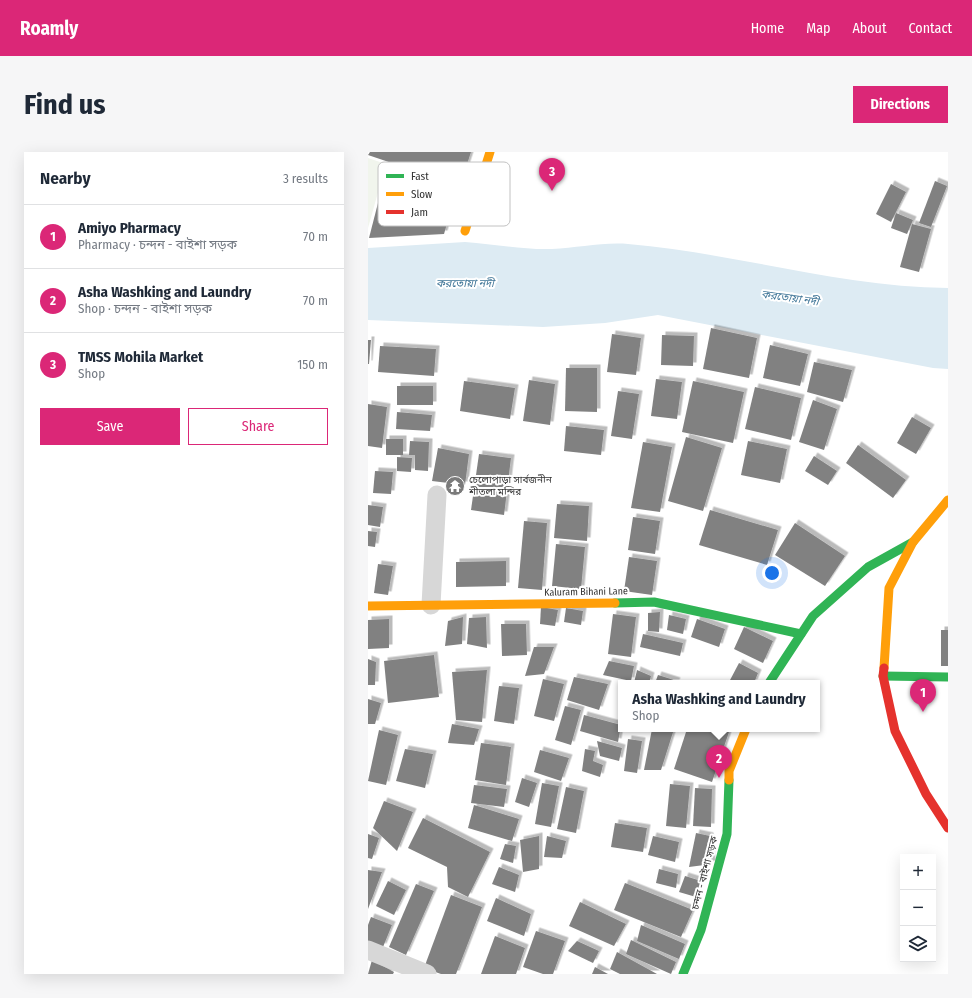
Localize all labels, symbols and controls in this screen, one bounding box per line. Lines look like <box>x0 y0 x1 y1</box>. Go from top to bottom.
text: Roamly <box>20 17 78 40</box>
text: Home <box>751 20 784 37</box>
text: Map <box>806 20 830 37</box>
text: About <box>852 20 887 37</box>
text: Contact <box>909 20 952 37</box>
button: Directions <box>853 86 948 123</box>
text: Find us <box>24 88 106 121</box>
pin: 3 <box>539 158 565 191</box>
legend <box>378 162 510 226</box>
text: Nearby <box>40 168 91 189</box>
text: Fast <box>411 170 429 183</box>
text: 3 results <box>283 171 328 186</box>
text: Slow <box>411 188 432 201</box>
text: Jam <box>411 206 428 219</box>
text: Amiyo Pharmacy <box>78 219 181 237</box>
text: 1 <box>50 229 56 244</box>
text: 70 m <box>303 229 328 244</box>
text: Pharmacy · চন্দন - বাইশা সড়ক <box>78 237 237 252</box>
water label: করতোয়া নদী <box>436 277 496 290</box>
text: Asha Washking and Laundry <box>78 283 251 301</box>
water label: করতোয়া নদী <box>760 288 822 309</box>
text: 2 <box>50 293 56 308</box>
text: 70 m <box>303 293 328 308</box>
text: Shop · চন্দন - বাইশা সড়ক <box>78 301 212 316</box>
text: TMSS Mohila Market <box>78 348 203 366</box>
text: 3 <box>50 357 56 372</box>
text: 150 m <box>297 357 328 372</box>
text: Shop <box>78 366 105 381</box>
button: Save <box>40 408 180 445</box>
button: Share <box>188 408 328 445</box>
place label: চেলোপাড়া সার্বজনীন শীতলা মন্দির <box>468 474 553 498</box>
temple icon: চেলোপাড়া সার্বজনীন শীতলা মন্দির <box>444 475 466 497</box>
your location <box>762 563 782 583</box>
street label: Kaluram Bihani Lane <box>544 585 628 599</box>
pin: 1 <box>910 679 936 712</box>
popup <box>618 680 820 732</box>
text: Asha Washking and Laundry <box>632 690 806 708</box>
text: Shop <box>632 708 659 723</box>
pin: 2 <box>706 745 732 778</box>
street label: চন্দন - বাইশা সড়ক <box>689 834 721 912</box>
map controls <box>900 854 936 962</box>
button: + <box>900 854 936 890</box>
button: − <box>900 890 936 926</box>
button: layers <box>900 926 936 962</box>

